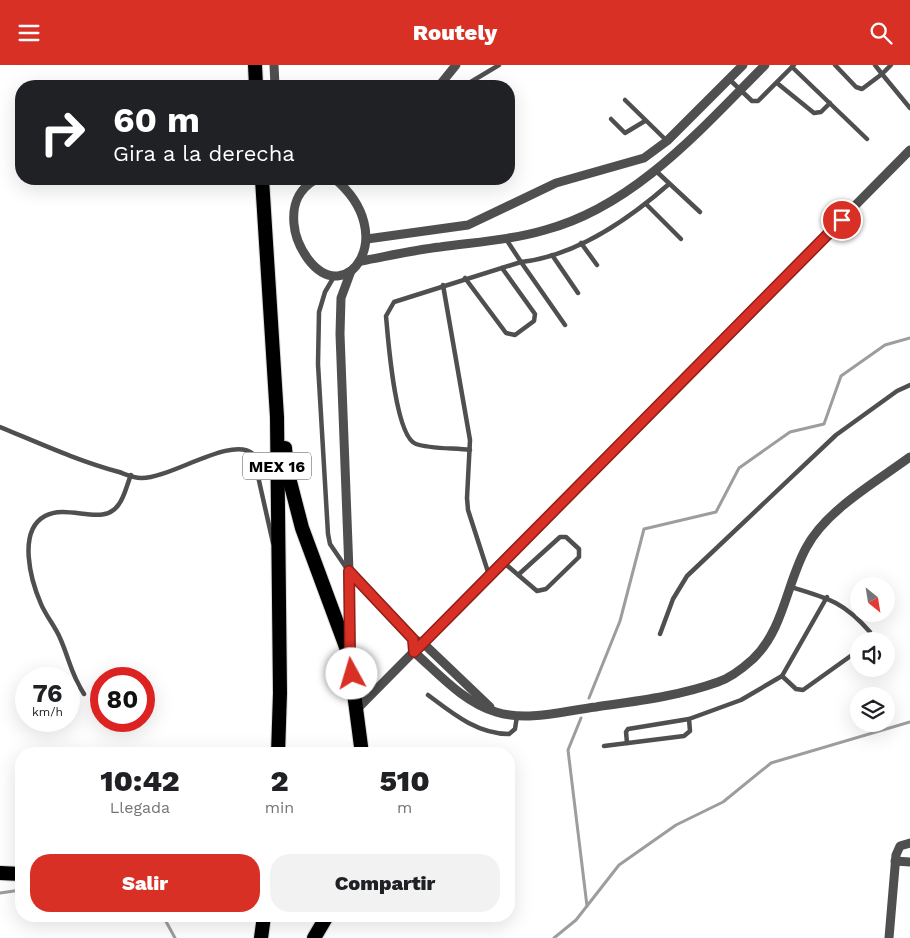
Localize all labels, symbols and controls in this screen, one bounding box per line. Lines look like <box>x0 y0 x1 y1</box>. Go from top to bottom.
icon: menu <box>15 19 43 47</box>
icon: search <box>867 19 895 47</box>
text: Routely <box>413 20 497 45</box>
text: 60 m <box>113 99 200 141</box>
icon: right <box>30 100 95 165</box>
text: Gira a la derecha <box>113 141 295 166</box>
pin <box>821 199 863 241</box>
icon: arrive <box>828 206 856 234</box>
road number: MEX 16 <box>243 453 311 479</box>
north arrow <box>850 577 895 623</box>
map controls <box>850 577 895 732</box>
button: sound <box>850 632 895 677</box>
position arrow <box>325 647 377 699</box>
speed limit sign: 80 <box>90 667 155 732</box>
text: 76 <box>33 679 62 708</box>
button: layers <box>850 687 895 732</box>
text: km/h <box>32 705 63 719</box>
text: 10:42 <box>100 763 180 798</box>
text: 2 <box>270 763 288 798</box>
text: 510 <box>379 763 430 798</box>
text: Llegada <box>110 798 170 817</box>
text: min <box>265 798 294 817</box>
text: m <box>397 798 412 817</box>
button: Salir <box>30 854 260 912</box>
button: Compartir <box>270 854 500 912</box>

